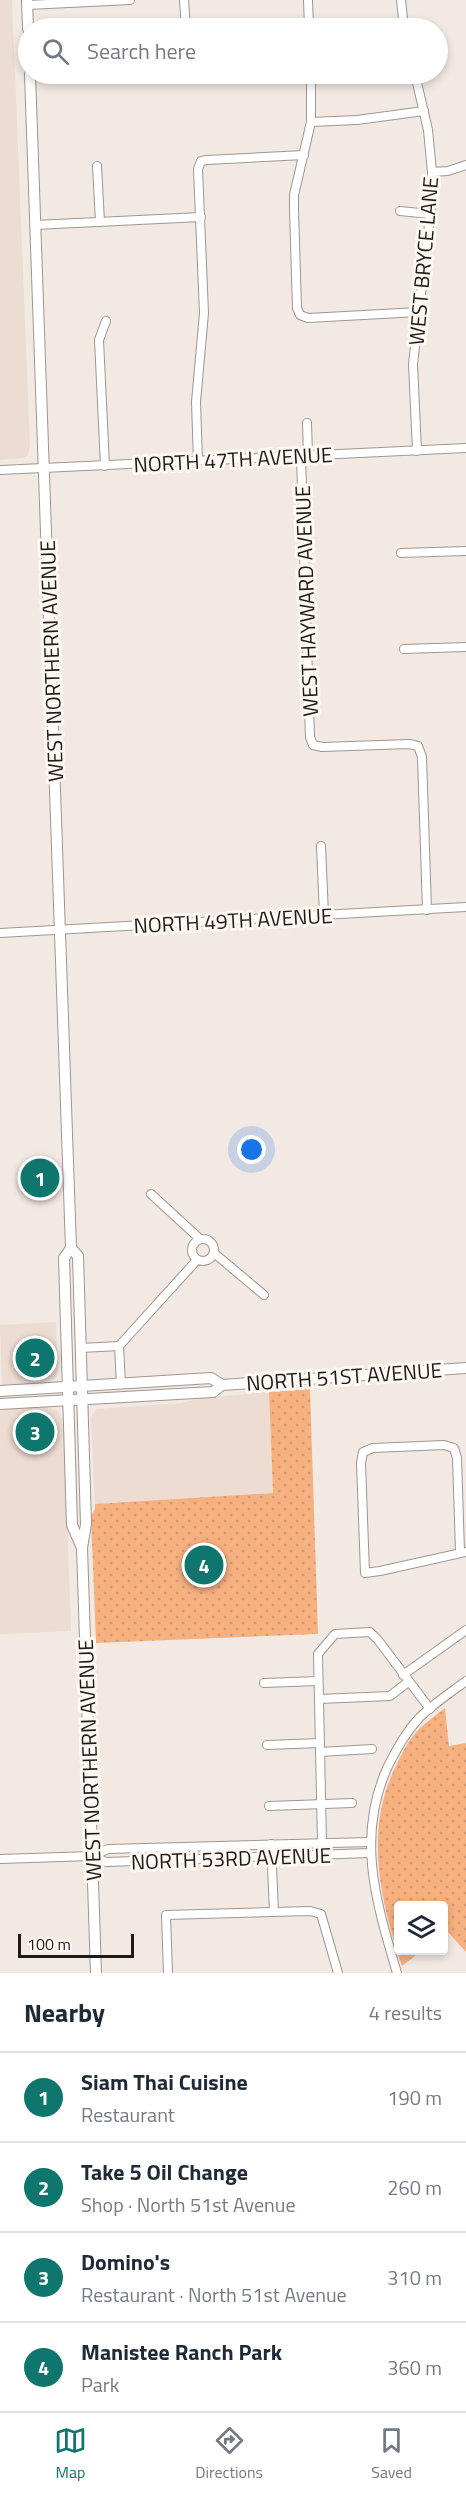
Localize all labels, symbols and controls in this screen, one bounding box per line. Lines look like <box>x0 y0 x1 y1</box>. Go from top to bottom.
search box <box>18 18 448 84</box>
text: Search here <box>87 34 196 68</box>
icon: search <box>39 35 72 68</box>
street label: WEST BRYCE LANE <box>400 175 446 347</box>
street label: NORTH 47TH AVENUE <box>133 438 333 480</box>
street label: WEST HAYWARD AVENUE <box>286 485 326 717</box>
street label: WEST NORTHERN AVENUE <box>31 540 71 782</box>
street label: NORTH 49TH AVENUE <box>133 899 333 941</box>
your location <box>237 1135 266 1164</box>
pin: 1 <box>20 1156 60 1200</box>
pin: 2 <box>15 1336 54 1380</box>
street label: NORTH 51ST AVENUE <box>245 1353 443 1399</box>
pin: 3 <box>15 1410 54 1454</box>
pin: 4 <box>184 1542 224 1588</box>
street label: WEST NORTHERN AVENUE <box>69 1639 109 1881</box>
street label: NORTH 53RD AVENUE <box>130 1839 332 1877</box>
map controls <box>394 1901 448 1955</box>
button: layers <box>394 1901 448 1955</box>
scale bar <box>18 1931 134 1958</box>
text: 100 m <box>27 1932 71 1956</box>
text: Nearby <box>24 1993 105 2032</box>
text: 4 results <box>369 1997 442 2028</box>
text: Siam Thai Cuisine <box>81 2065 248 2099</box>
text: 1 <box>38 2082 49 2113</box>
text: 190 m <box>387 2082 442 2113</box>
text: Restaurant <box>81 2099 175 2130</box>
text: Take 5 Oil Change <box>81 2155 248 2189</box>
text: 2 <box>38 2172 49 2203</box>
text: 260 m <box>387 2172 442 2203</box>
text: Shop · North 51st Avenue <box>81 2189 296 2220</box>
text: Domino's <box>81 2245 170 2279</box>
text: 3 <box>38 2262 49 2293</box>
text: 310 m <box>387 2262 442 2293</box>
text: Restaurant · North 51st Avenue <box>81 2279 347 2310</box>
text: Manistee Ranch Park <box>81 2335 282 2369</box>
text: 4 <box>38 2352 49 2383</box>
text: 360 m <box>387 2352 442 2383</box>
text: Park <box>81 2369 119 2400</box>
tab: Map <box>54 2424 87 2484</box>
tab: Directions <box>195 2424 263 2484</box>
tab: Saved <box>371 2424 412 2484</box>

